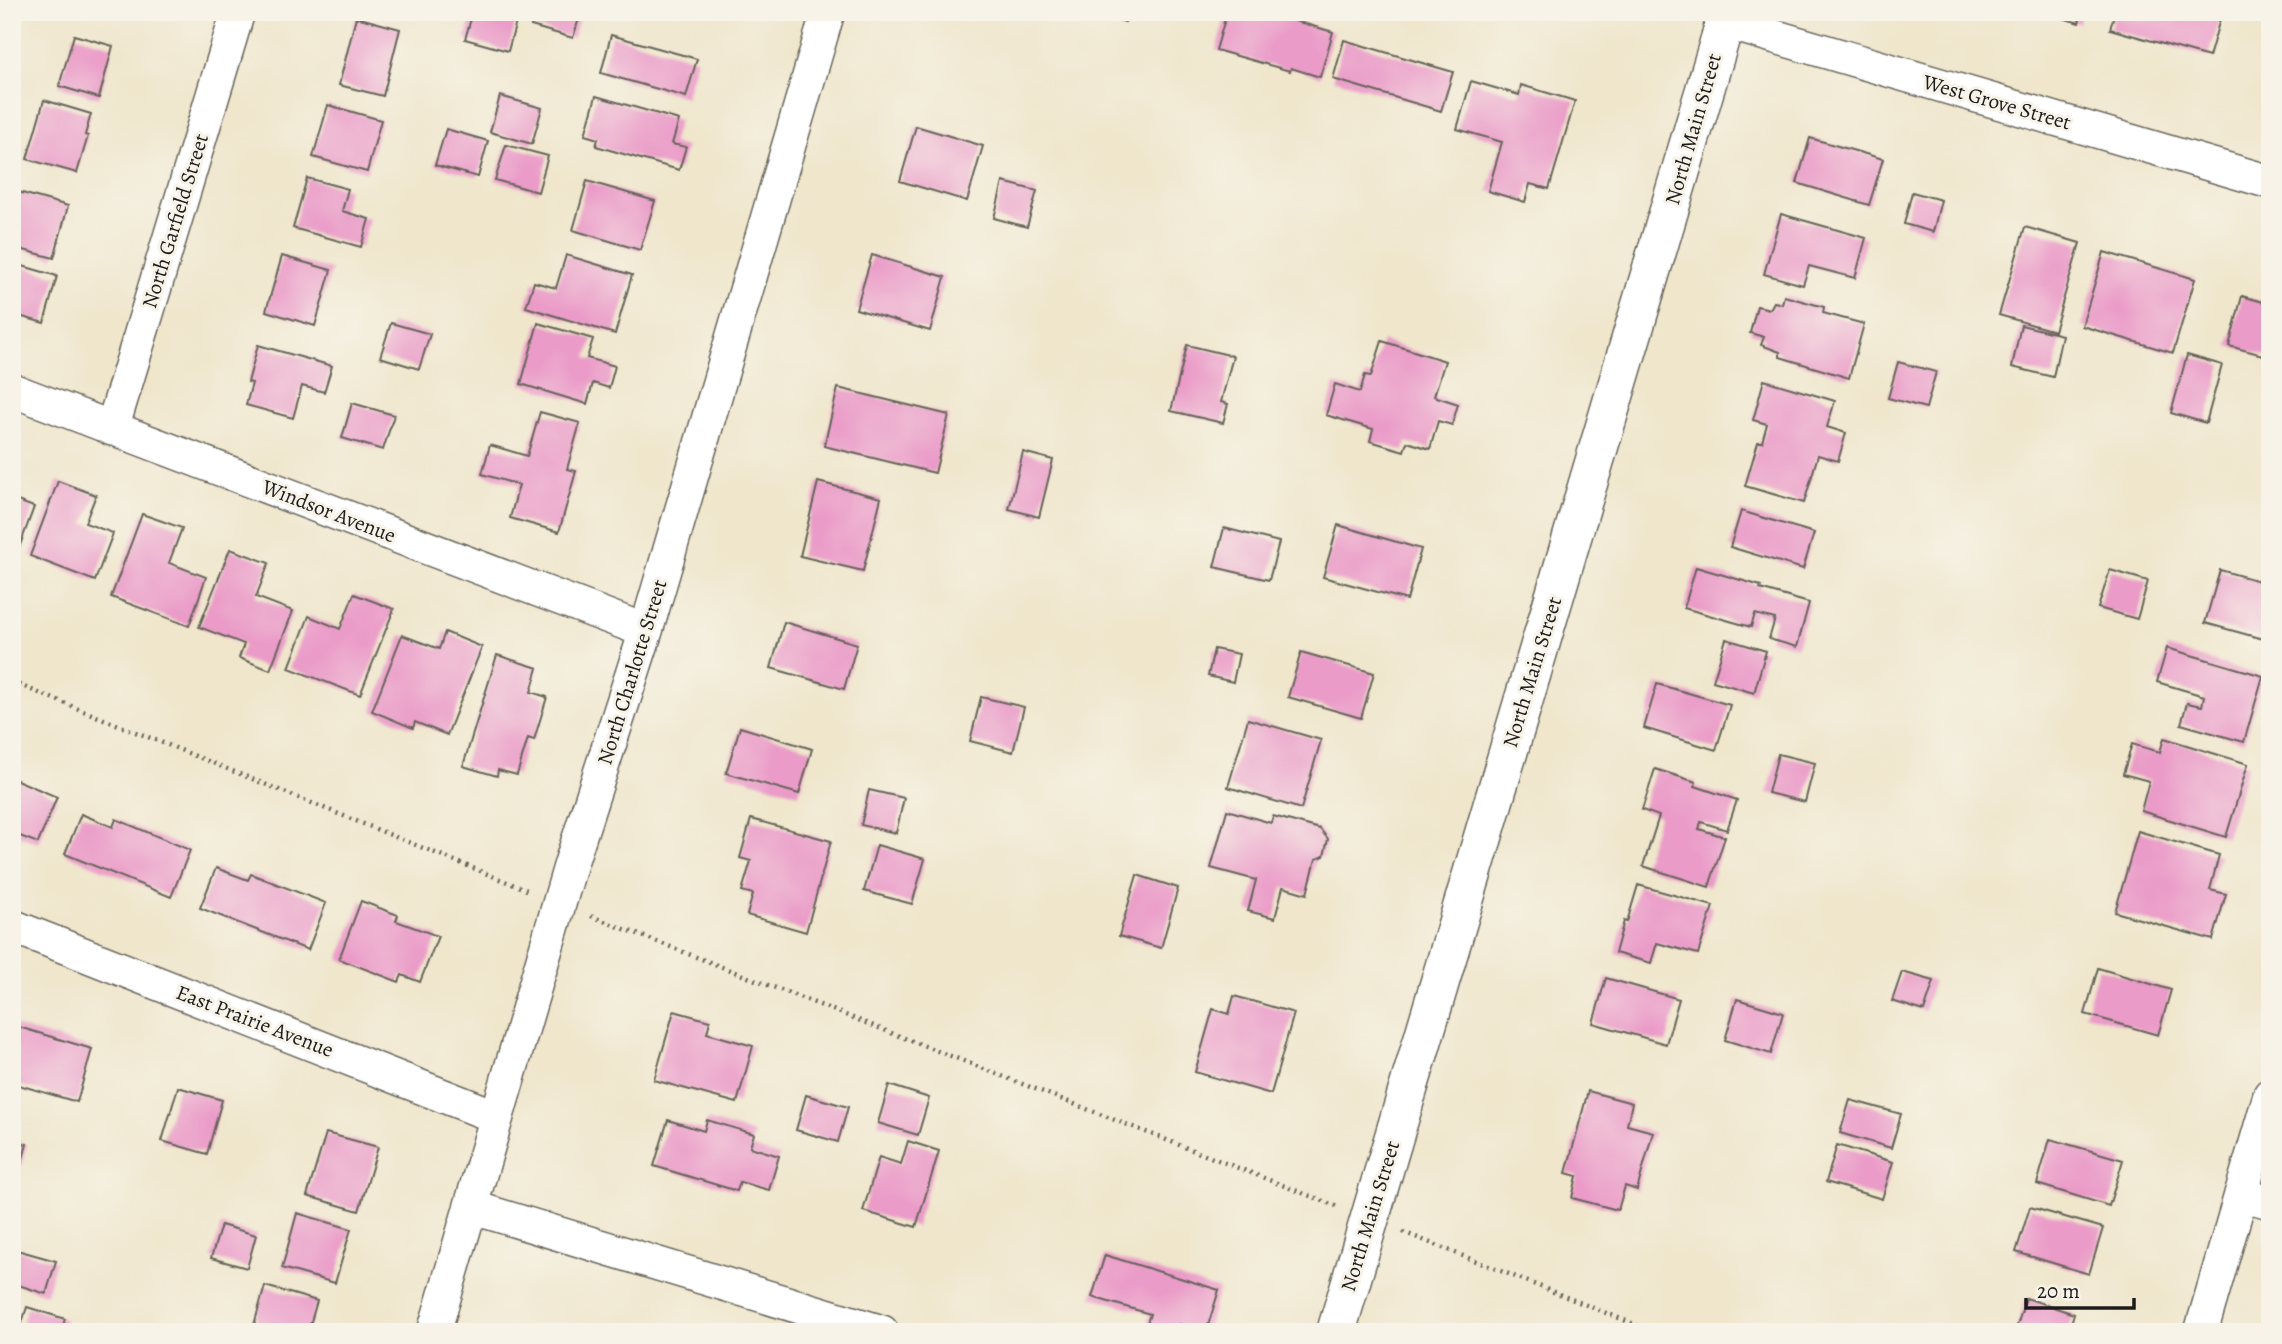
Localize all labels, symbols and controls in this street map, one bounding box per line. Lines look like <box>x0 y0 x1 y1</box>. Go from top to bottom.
street label: North Main Street <box>1658 50 1728 208</box>
street label: West Grove Street <box>1919 67 2074 137</box>
street label: North Garfield Street <box>135 130 215 312</box>
street label: Windsor Avenue <box>257 472 400 549</box>
street label: North Charlotte Street <box>590 576 674 768</box>
street label: North Main Street <box>1496 593 1568 751</box>
street label: East Prairie Avenue <box>172 978 338 1064</box>
street label: North Main Street <box>1334 1137 1406 1295</box>
scale bar <box>2026 1267 2135 1311</box>
text: 20 m <box>2037 1277 2080 1305</box>

